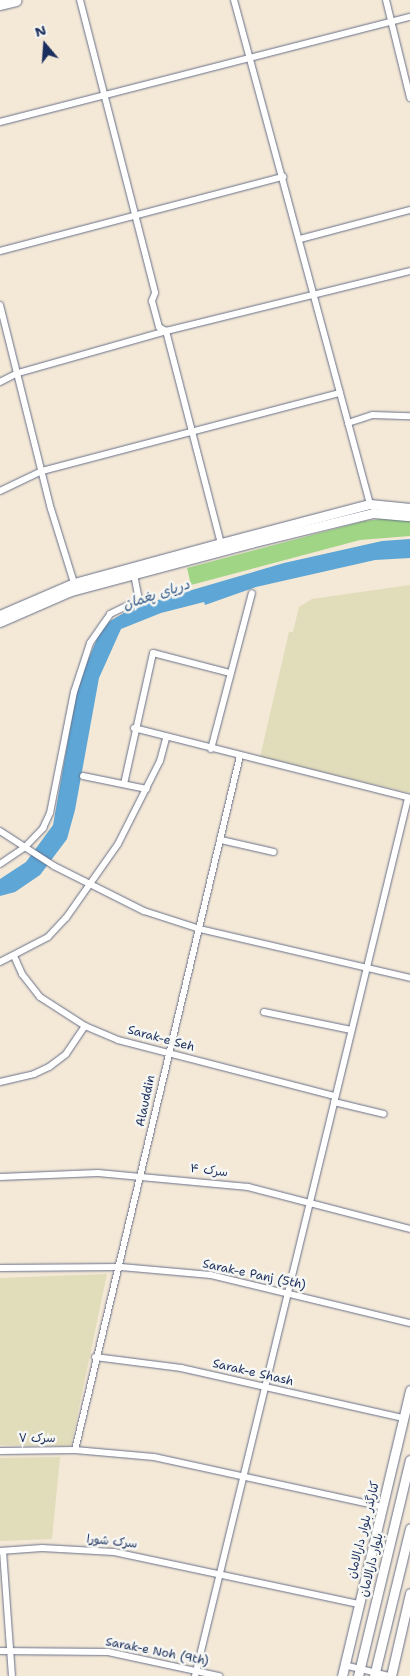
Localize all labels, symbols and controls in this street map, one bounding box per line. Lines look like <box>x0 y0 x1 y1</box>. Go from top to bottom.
north arrow <box>20 20 70 70</box>
text: N <box>32 20 48 41</box>
water label: دریای پغمان <box>120 575 192 613</box>
street label: Sarak-e Seh <box>126 1023 196 1055</box>
street label: Alauddin <box>134 1074 158 1128</box>
street label: سرک ۴ <box>189 1162 229 1180</box>
street label: Sarak-e Panj (5th) <box>201 1257 307 1293</box>
street label: Sarak-e Shash <box>211 1357 295 1389</box>
street label: سرک ۷ <box>18 1432 56 1446</box>
street label: کنارگذر بلوار دارالامان <box>345 1480 383 1580</box>
street label: سرک شورا <box>86 1532 138 1552</box>
street label: بلوار دارالامان <box>357 1532 387 1598</box>
street label: Sarak-e Noh (9th) <box>104 1635 210 1669</box>

